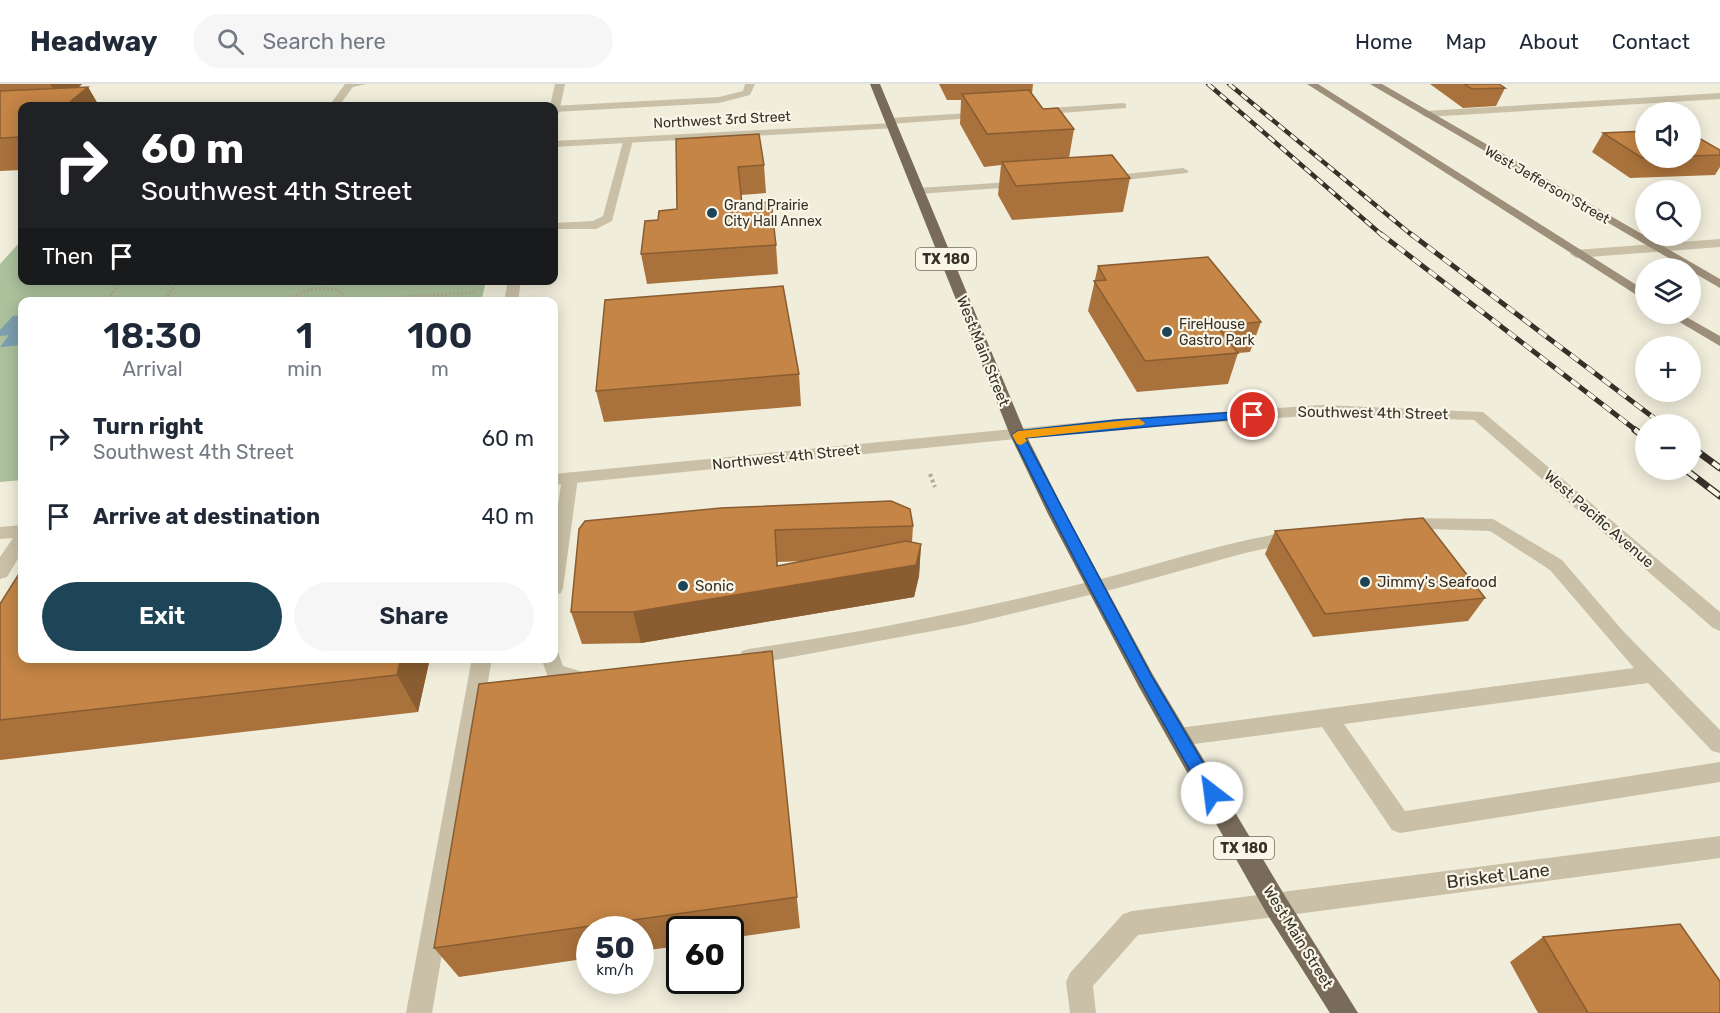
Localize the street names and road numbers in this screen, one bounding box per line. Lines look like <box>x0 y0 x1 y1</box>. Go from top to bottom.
street label: Northwest 3rd Street <box>653 108 792 132</box>
street label: West Jefferson Street <box>1481 142 1613 228</box>
road number: TX 180 <box>916 248 976 270</box>
street label: West Main Street <box>953 293 1013 409</box>
street label: Southwest 4th Street <box>1298 403 1449 423</box>
street label: Northwest 4th Street <box>711 440 861 474</box>
street label: West Pacific Avenue <box>1541 467 1657 571</box>
road number: TX 180 <box>1214 837 1274 859</box>
street label: Brisket Lane <box>1445 859 1551 893</box>
street label: West Main Street <box>1259 883 1337 992</box>

